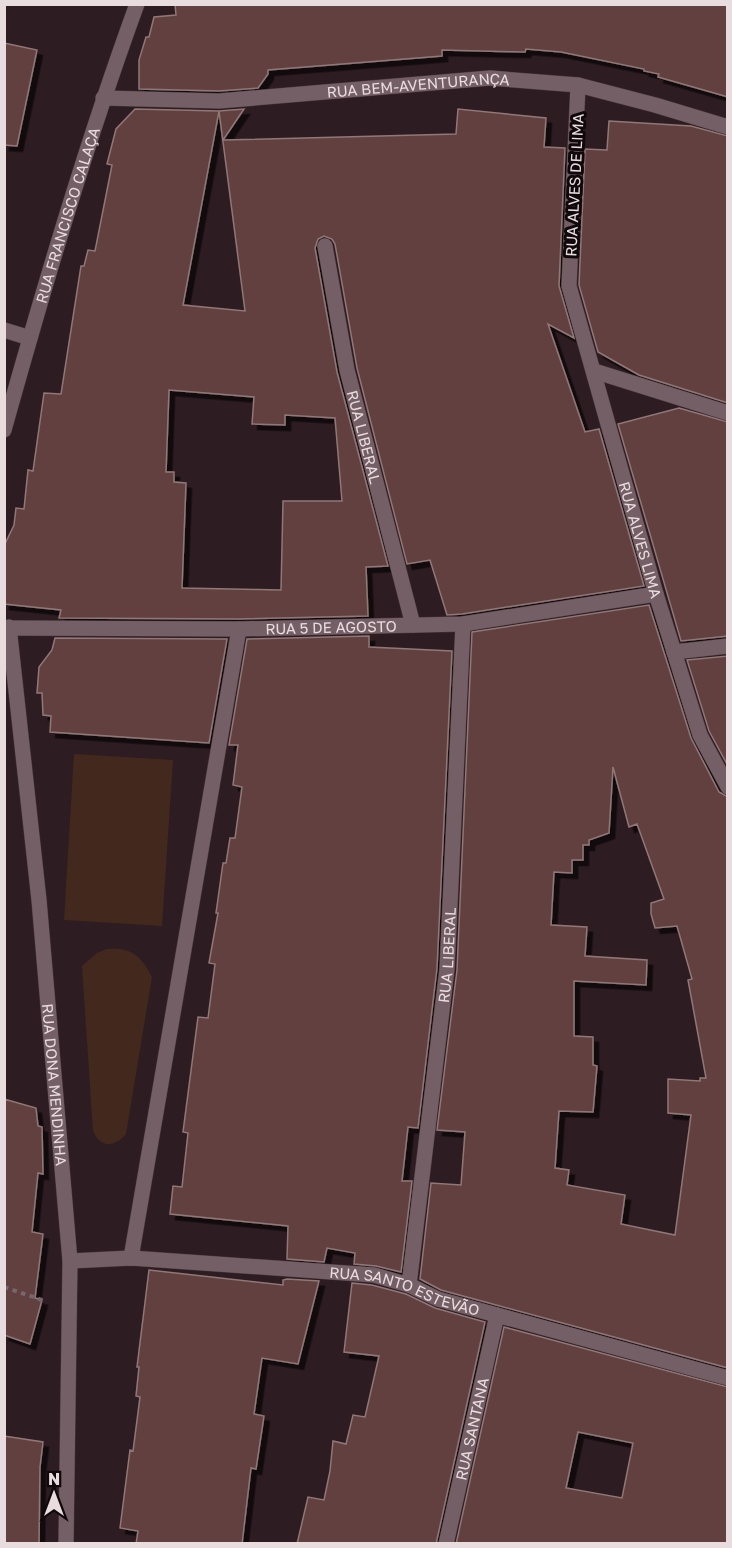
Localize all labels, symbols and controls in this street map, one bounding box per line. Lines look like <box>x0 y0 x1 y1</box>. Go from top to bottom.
street label: RUA BEM-AVENTURANÇA <box>326 69 510 101</box>
street label: RUA ALVES DE LIMA <box>561 113 587 257</box>
street label: RUA FRANCISCO CALAÇA <box>32 125 103 305</box>
street label: RUA LIBERAL <box>344 388 385 486</box>
street label: RUA ALVES LIMA <box>616 479 666 600</box>
street label: RUA 5 DE AGOSTO <box>265 616 397 637</box>
street label: RUA LIBERAL <box>434 907 459 1004</box>
street label: RUA DONA MENDINHA <box>39 1003 71 1167</box>
street label: RUA SANTO ESTEVÃO <box>329 1263 482 1319</box>
street label: RUA SANTANA <box>451 1376 492 1482</box>
north arrow <box>24 1464 84 1524</box>
text: N <box>48 1469 60 1489</box>

